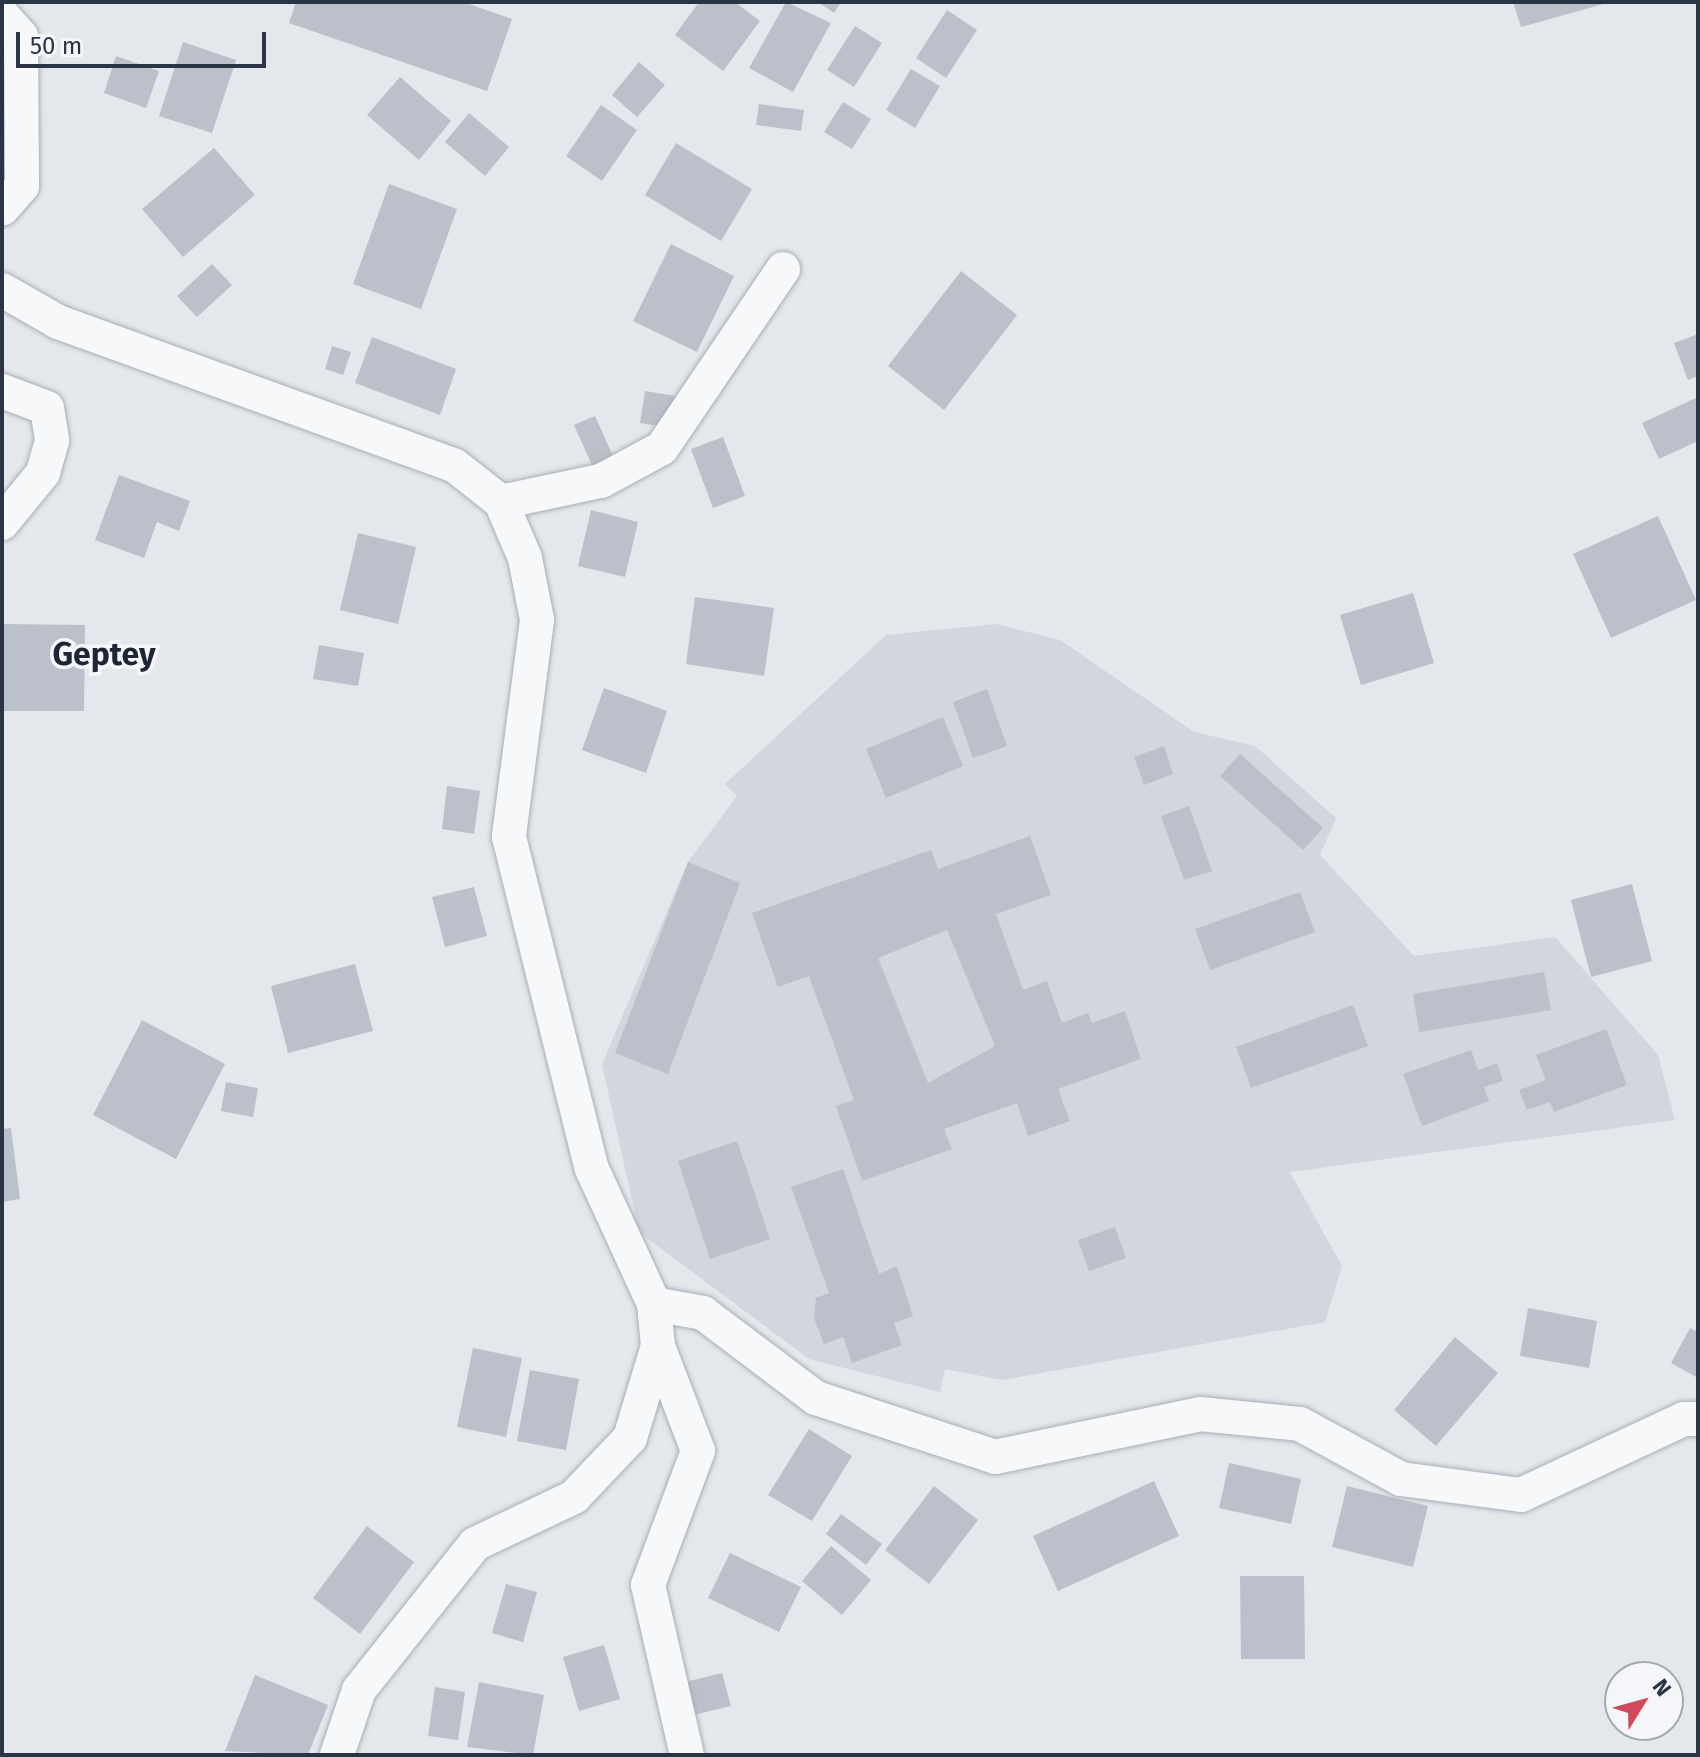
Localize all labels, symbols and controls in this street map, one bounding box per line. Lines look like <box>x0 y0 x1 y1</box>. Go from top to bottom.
scale bar <box>20 16 270 66</box>
text: 50 m <box>30 32 82 60</box>
district label: Geptey <box>52 635 156 673</box>
north arrow <box>1604 1661 1684 1741</box>
text: N <box>1647 1674 1677 1701</box>

